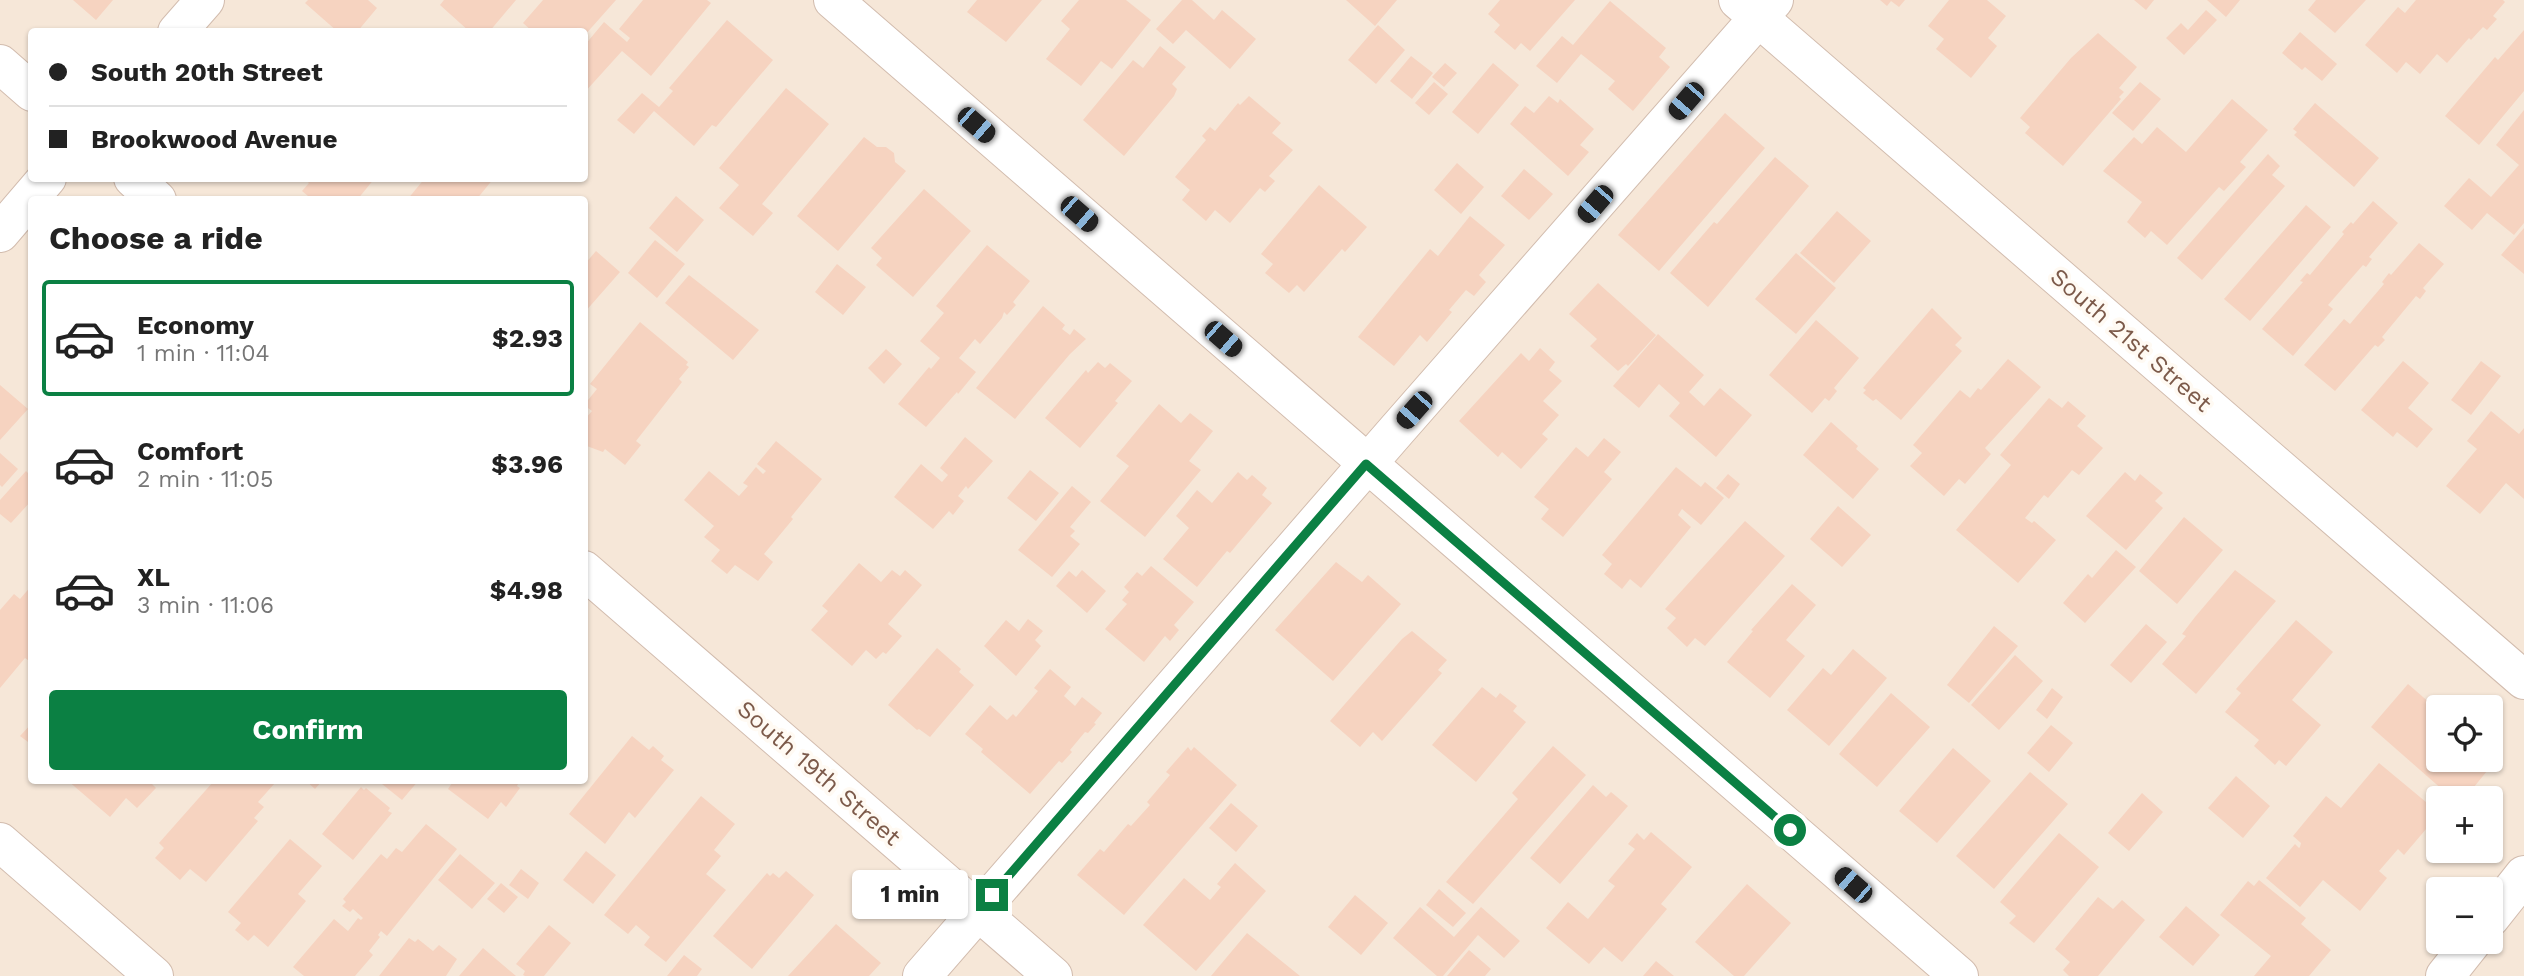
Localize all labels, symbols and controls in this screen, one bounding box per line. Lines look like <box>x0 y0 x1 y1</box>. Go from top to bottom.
text: South 20th Street <box>91 57 323 87</box>
car <box>1665 78 1708 124</box>
car <box>954 103 999 147</box>
text: Brookwood Avenue <box>91 124 338 154</box>
car <box>1574 181 1617 227</box>
car <box>1057 192 1102 236</box>
text: Choose a ride <box>49 219 263 257</box>
street label: South 21st Street <box>2045 262 2217 418</box>
icon: car <box>53 307 116 370</box>
text: Economy <box>137 310 254 340</box>
car <box>1201 317 1246 361</box>
text: $2.93 <box>492 323 563 353</box>
text: 1 min · 11:04 <box>137 340 270 367</box>
car <box>1393 387 1436 433</box>
icon: car <box>53 433 116 496</box>
text: Comfort <box>137 436 243 466</box>
text: $3.96 <box>491 449 563 479</box>
text: 2 min · 11:05 <box>137 466 273 493</box>
icon: car <box>53 559 116 622</box>
text: XL <box>137 562 170 592</box>
text: $4.98 <box>490 575 563 605</box>
text: 3 min · 11:06 <box>137 592 274 619</box>
button: Confirm <box>49 690 567 770</box>
street label: South 19th Street <box>732 695 906 851</box>
map controls <box>2426 695 2503 954</box>
button: locate <box>2426 695 2503 772</box>
button: + <box>2426 786 2503 863</box>
route start <box>1774 814 1806 846</box>
car <box>1831 863 1876 907</box>
callout: 1 min <box>852 870 968 920</box>
button: − <box>2426 877 2503 954</box>
route end <box>976 879 1008 911</box>
text: 1 min <box>880 881 940 908</box>

